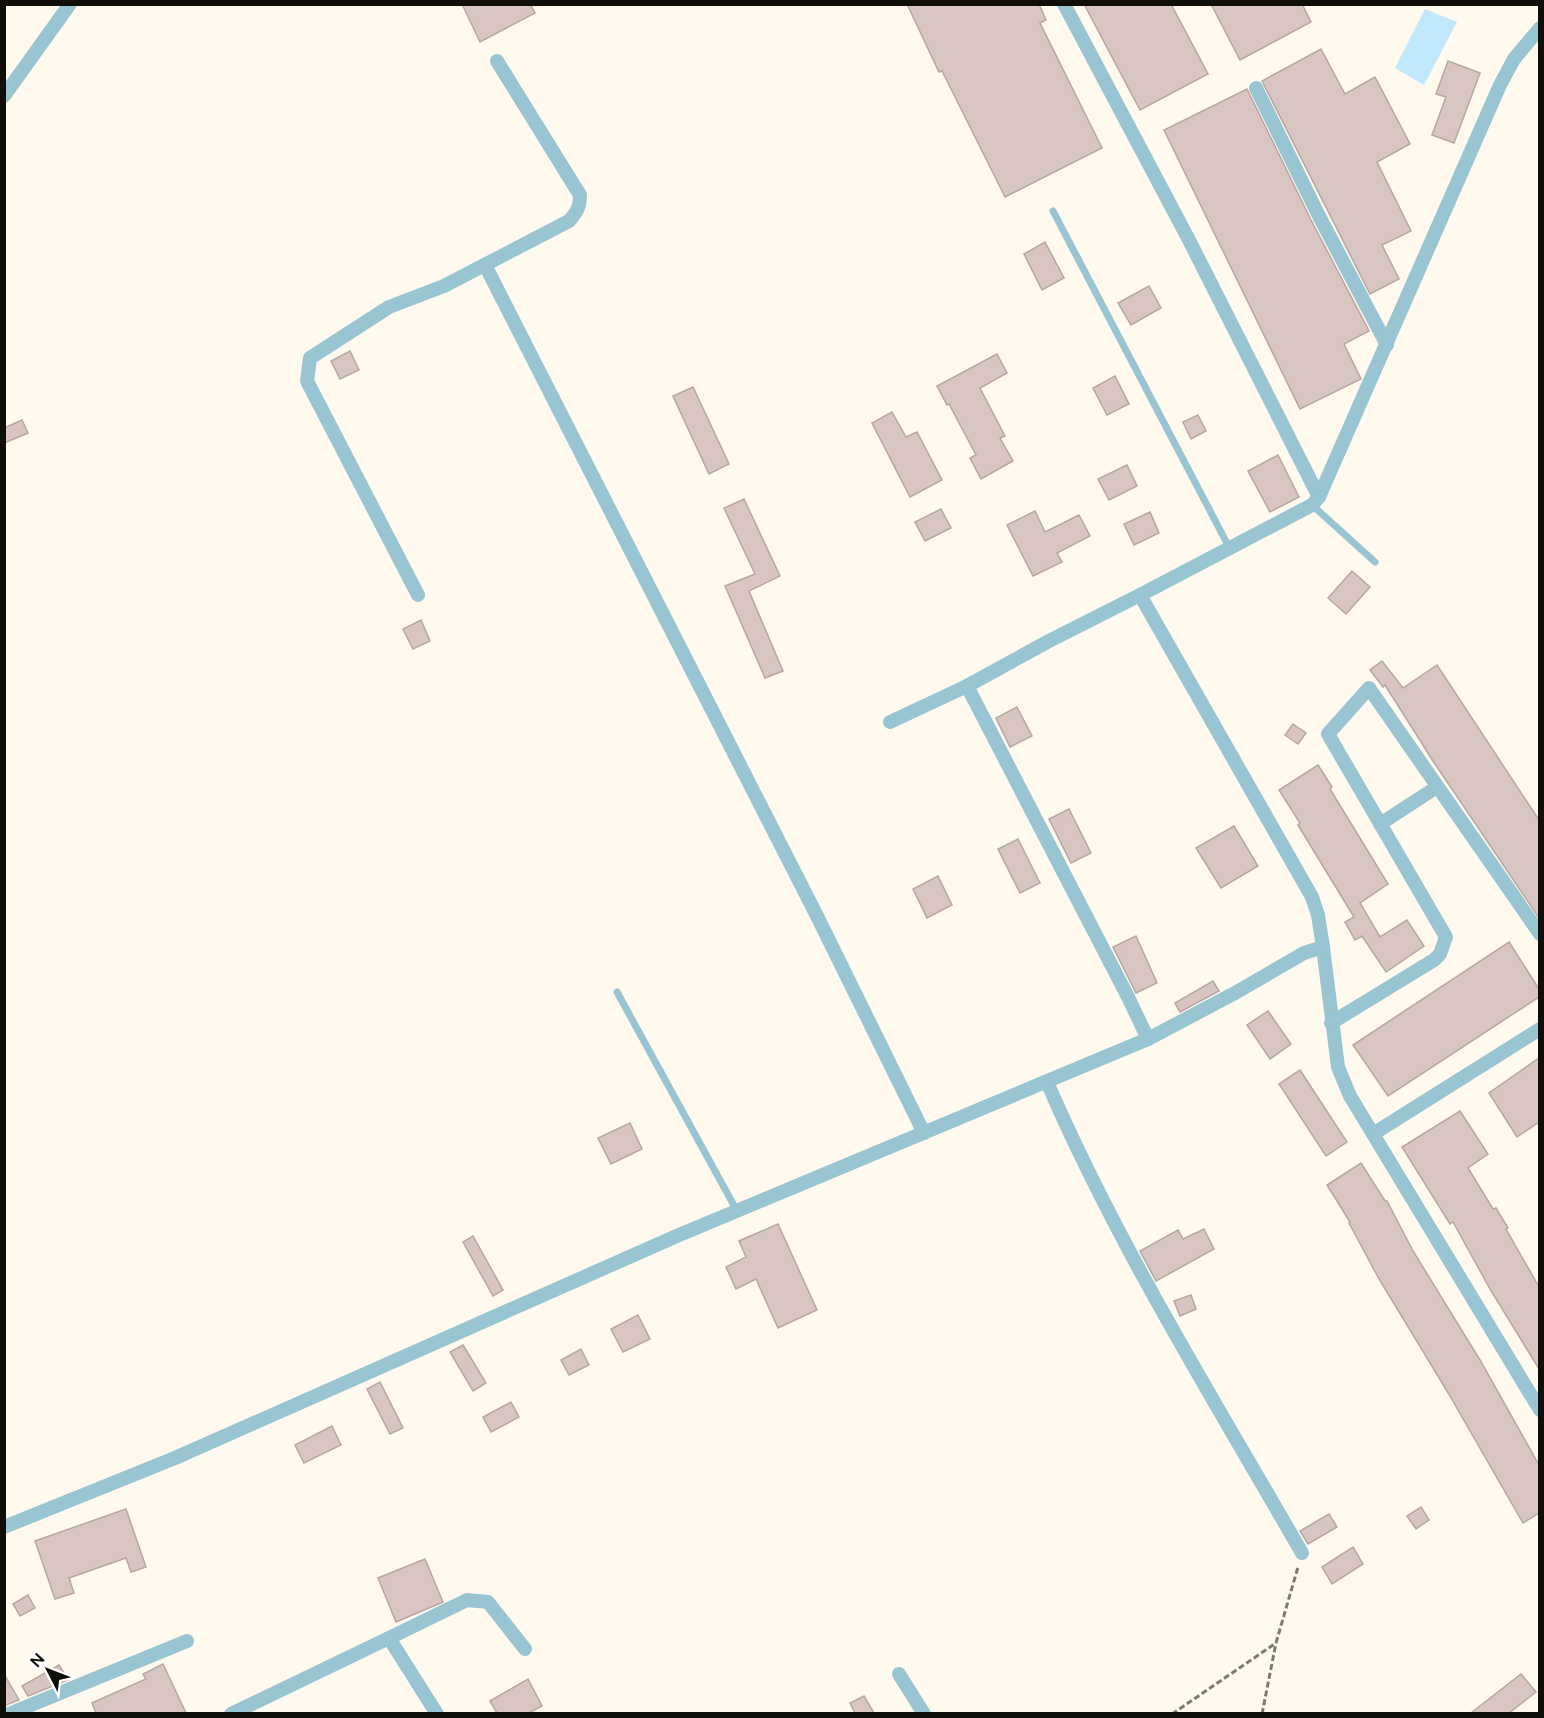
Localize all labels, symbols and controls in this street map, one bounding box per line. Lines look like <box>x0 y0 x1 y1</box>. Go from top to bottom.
north arrow <box>18 1640 78 1700</box>
text: N <box>26 1649 48 1671</box>

